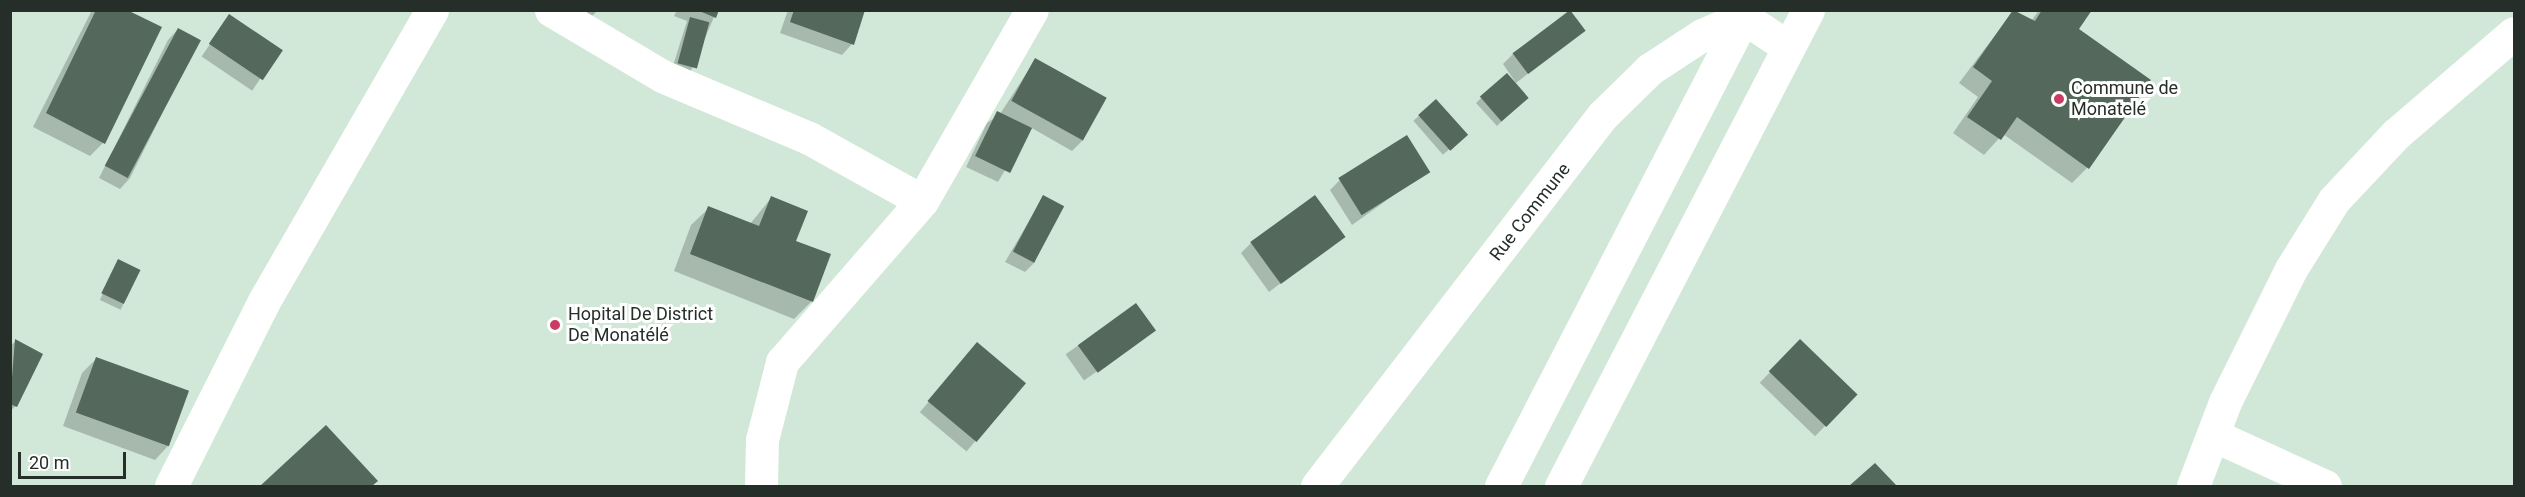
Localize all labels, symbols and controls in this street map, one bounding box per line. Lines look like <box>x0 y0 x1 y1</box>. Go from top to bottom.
place label: Commune de Monatelé <box>2071 78 2178 121</box>
marker: Commune de Monatelé <box>2052 92 2066 106</box>
street label: Rue Commune <box>1485 159 1575 265</box>
place label: Hopital De District De Monatélé <box>568 304 713 346</box>
marker: Hopital De District De Monatélé <box>546 316 564 334</box>
scale bar <box>21 440 129 478</box>
text: 20 m <box>29 452 69 473</box>

